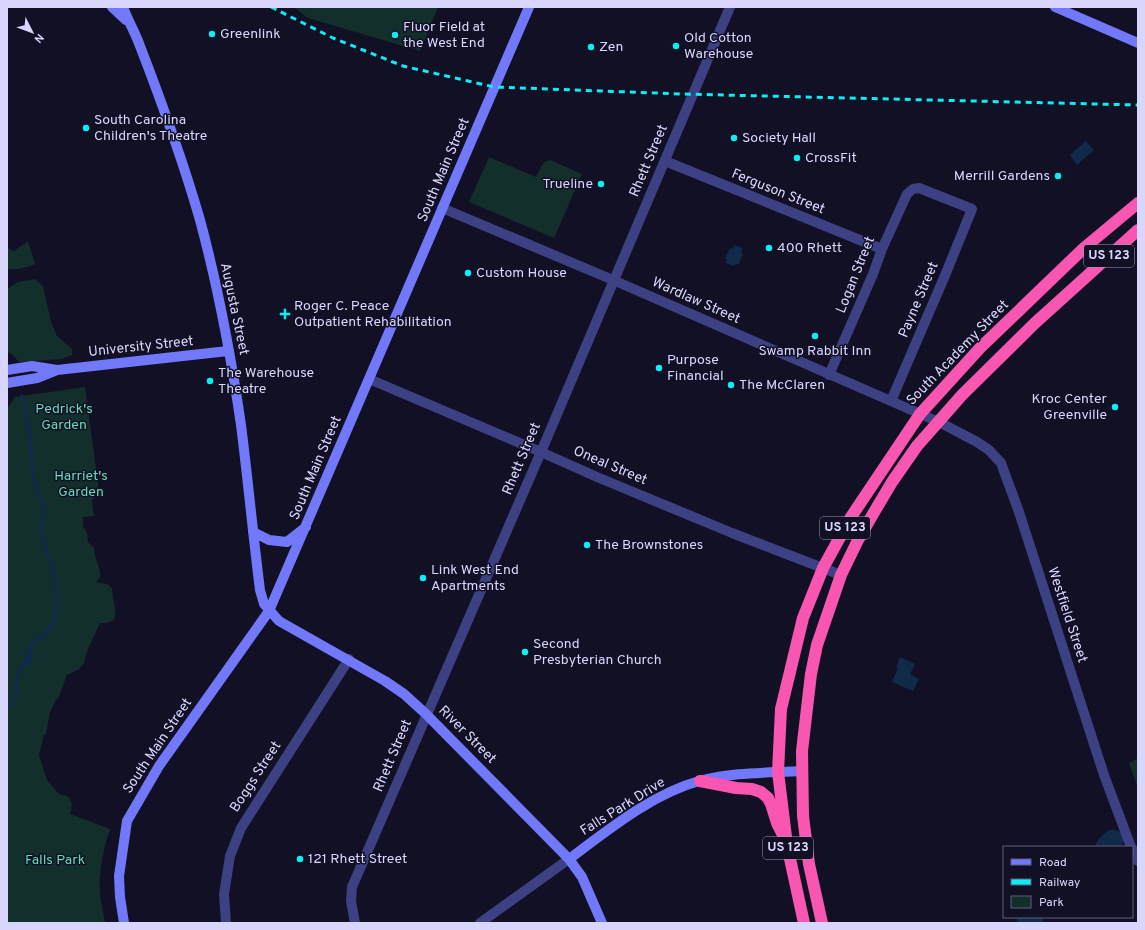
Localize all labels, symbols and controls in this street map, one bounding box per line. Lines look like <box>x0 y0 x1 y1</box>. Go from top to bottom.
north arrow <box>12 12 52 52</box>
place label: Fluor Field at the West End <box>403 19 485 52</box>
place label: Greenlink <box>220 26 281 43</box>
marker: Greenlink <box>207 29 217 39</box>
text: N <box>31 30 47 46</box>
marker: Fluor Field at the West End <box>390 30 400 40</box>
place label: Old Cotton Warehouse <box>684 30 753 63</box>
place label: Zen <box>599 39 623 56</box>
marker: Old Cotton Warehouse <box>671 41 681 51</box>
marker: Zen <box>586 42 596 52</box>
place label: South Carolina Children's Theatre <box>94 112 207 145</box>
street label: South Main Street <box>414 115 474 225</box>
street label: Rhett Street <box>626 122 672 200</box>
marker: South Carolina Children's Theatre <box>81 123 91 133</box>
place label: Society Hall <box>742 130 816 147</box>
marker: Society Hall <box>729 133 739 143</box>
place label: CrossFit <box>805 150 857 167</box>
marker: CrossFit <box>792 153 802 163</box>
street label: Ferguson Street <box>729 166 827 218</box>
place label: Merrill Gardens <box>954 168 1050 185</box>
marker: Merrill Gardens <box>1053 171 1063 181</box>
place label: Trueline <box>543 176 593 193</box>
marker: Trueline <box>596 179 606 189</box>
street label: Logan Street <box>833 234 879 316</box>
place label: 400 Rhett <box>777 240 842 257</box>
marker: 400 Rhett <box>764 243 774 253</box>
road number: US 123 <box>1084 245 1134 267</box>
street label: Payne Street <box>895 259 943 341</box>
street label: Augusta Street <box>216 261 252 357</box>
place label: Custom House <box>476 265 567 282</box>
marker: Custom House <box>463 268 473 278</box>
street label: Wardlaw Street <box>649 274 743 328</box>
street label: South Academy Street <box>903 297 1013 409</box>
place label: Roger C. Peace Outpatient Rehabilitation <box>294 298 452 331</box>
marker: Roger C. Peace Outpatient Rehabilitation <box>279 308 291 320</box>
marker: Swamp Rabbit Inn <box>810 331 820 341</box>
street label: University Street <box>88 333 194 361</box>
place label: Swamp Rabbit Inn <box>759 343 871 360</box>
place label: Purpose Financial <box>667 352 724 385</box>
marker: Purpose Financial <box>654 363 664 373</box>
place label: The Warehouse Theatre <box>218 365 314 398</box>
marker: The Warehouse Theatre <box>205 376 215 386</box>
place label: The McClaren <box>739 377 825 394</box>
marker: The McClaren <box>726 380 736 390</box>
place label: Kroc Center Greenville <box>1032 391 1108 424</box>
park label: Pedrick's Garden <box>35 401 93 434</box>
marker: Kroc Center Greenville <box>1110 402 1120 412</box>
street label: South Main Street <box>286 413 346 523</box>
street label: Rhett Street <box>499 420 545 498</box>
street label: Oneal Street <box>570 443 650 489</box>
park label: Harriet's Garden <box>54 468 108 501</box>
road number: US 123 <box>820 517 870 539</box>
place label: The Brownstones <box>595 537 703 554</box>
marker: The Brownstones <box>582 540 592 550</box>
place label: Link West End Apartments <box>431 562 519 595</box>
street label: Westfield Street <box>1044 565 1090 665</box>
marker: Link West End Apartments <box>418 573 428 583</box>
place label: Second Presbyterian Church <box>533 636 662 669</box>
marker: Second Presbyterian Church <box>520 647 530 657</box>
street label: South Main Street <box>120 695 196 797</box>
street label: River Street <box>435 703 499 767</box>
street label: Rhett Street <box>370 717 416 795</box>
street label: Boggs Street <box>227 738 285 816</box>
street label: Falls Park Drive <box>578 774 668 840</box>
road number: US 123 <box>763 837 813 859</box>
legend <box>1003 846 1133 918</box>
place label: 121 Rhett Street <box>308 851 407 868</box>
park label: Falls Park <box>25 852 85 869</box>
marker: 121 Rhett Street <box>295 854 305 864</box>
text: Road <box>1039 855 1067 871</box>
text: Railway <box>1039 875 1080 891</box>
text: Park <box>1039 895 1064 911</box>

